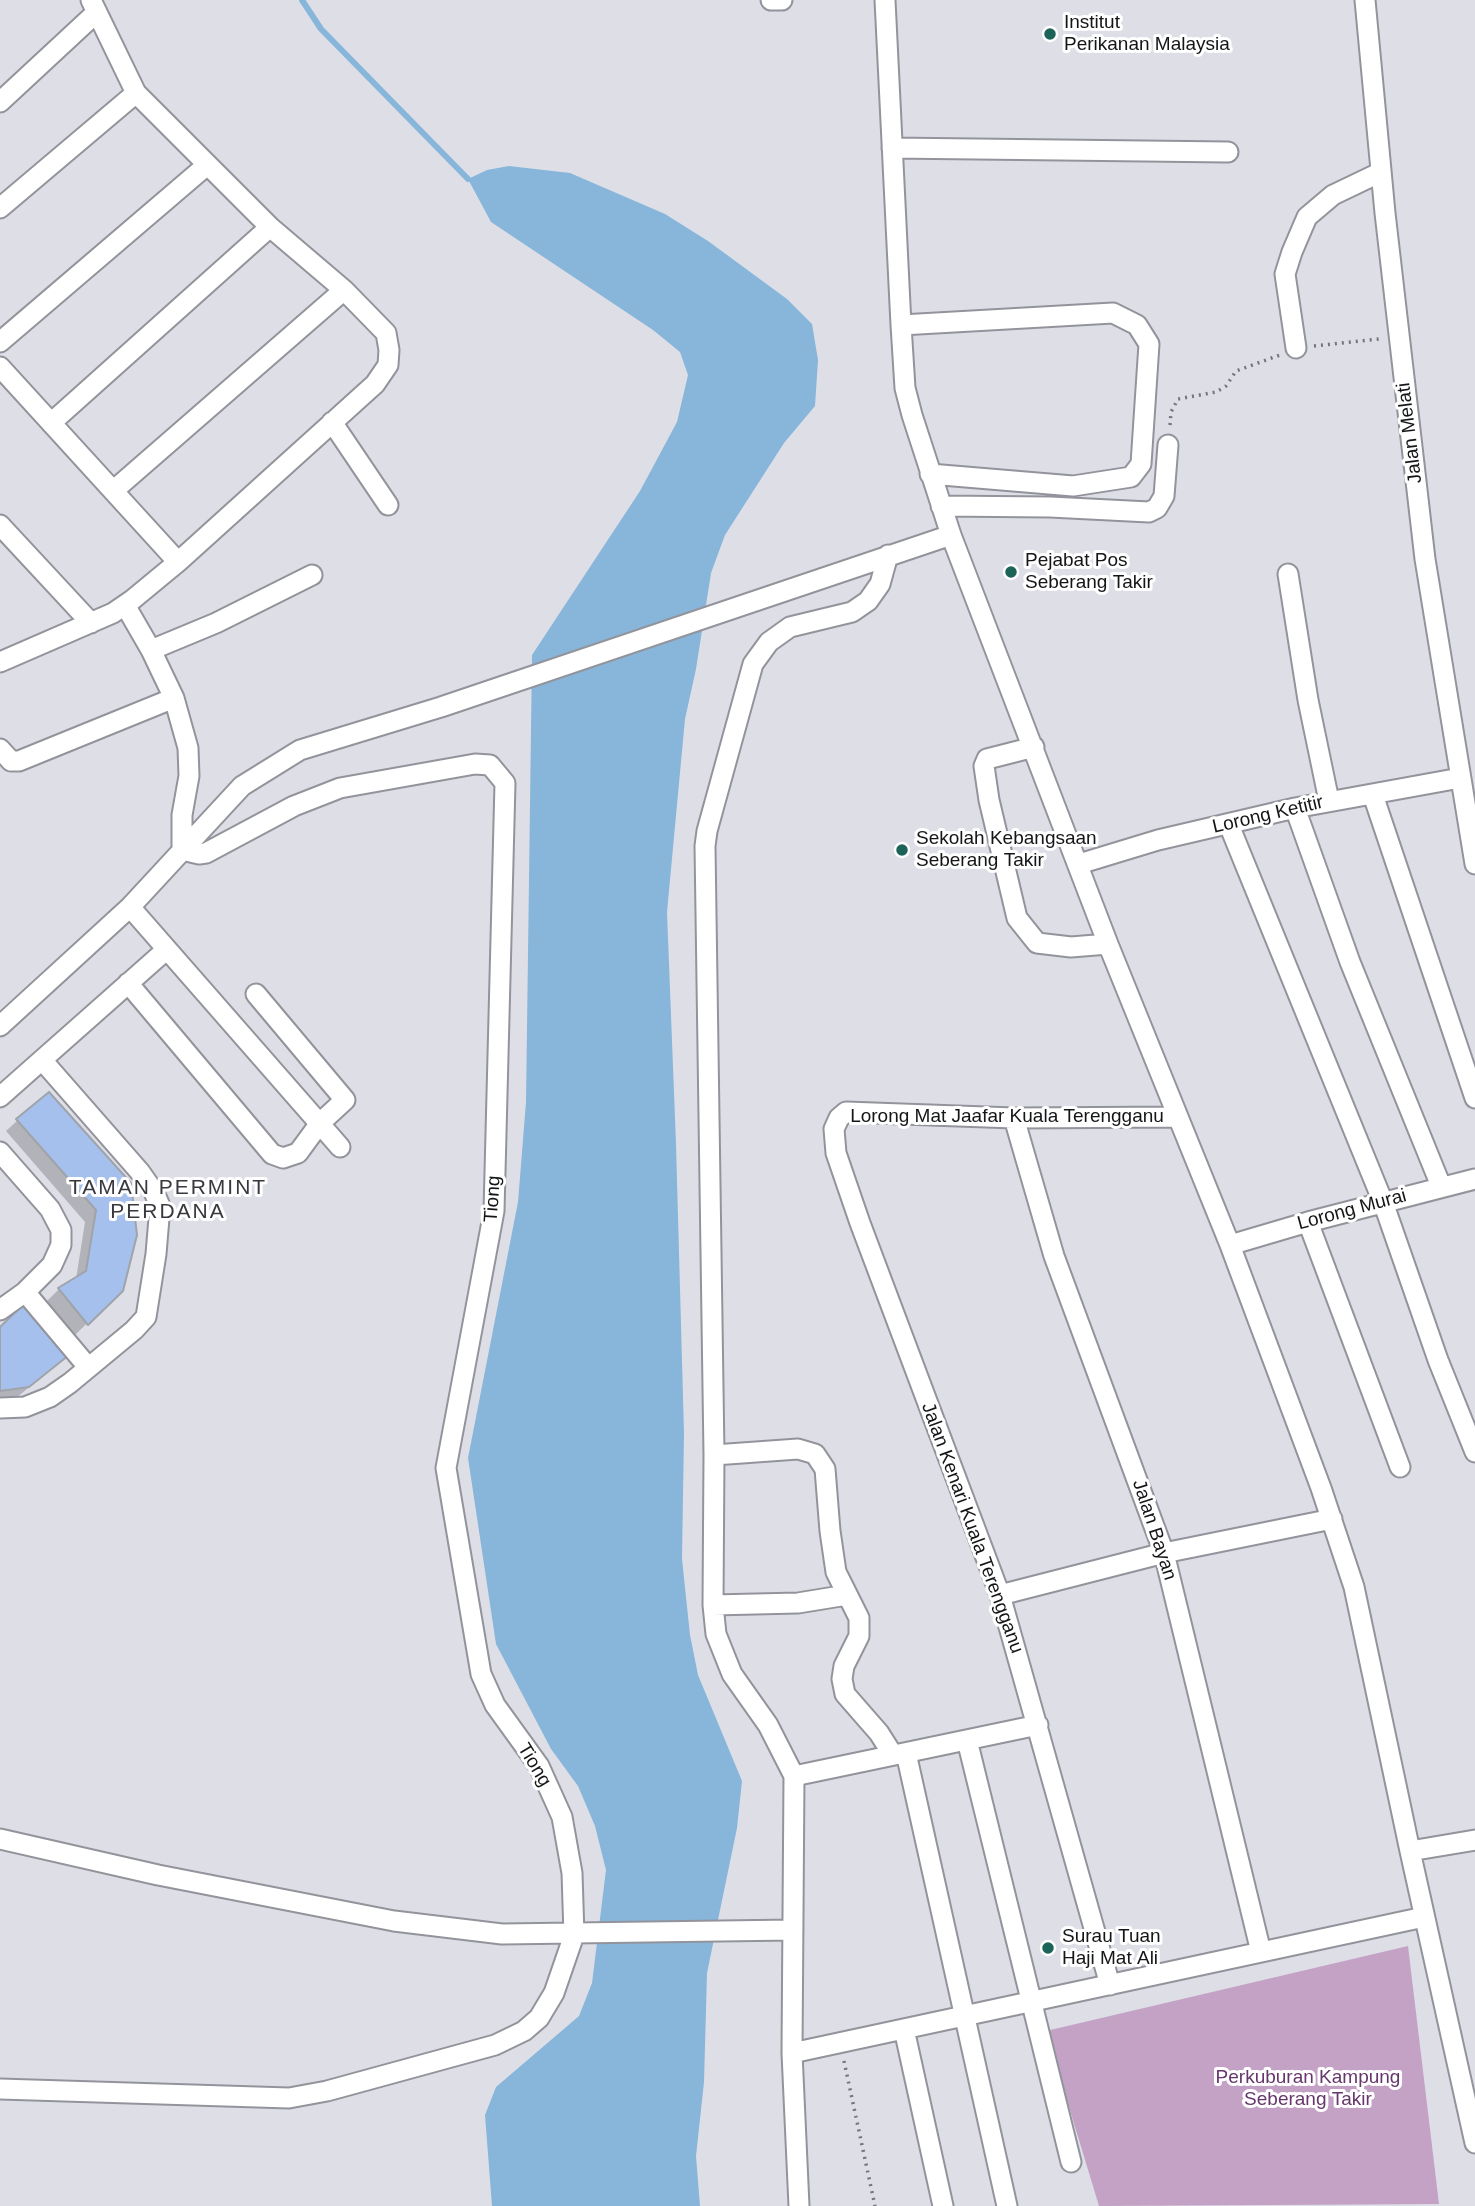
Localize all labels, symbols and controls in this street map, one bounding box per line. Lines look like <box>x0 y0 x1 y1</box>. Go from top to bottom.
place label: Institut Perikanan Malaysia <box>1064 12 1230 56</box>
marker: Institut Perikanan Malaysia <box>1042 26 1058 42</box>
street label: Jalan Melati <box>1393 381 1427 485</box>
place label: Pejabat Pos Seberang Takir <box>1025 550 1153 594</box>
marker: Pejabat Pos Seberang Takir <box>1003 564 1019 580</box>
street label: Lorong Ketitir <box>1210 791 1326 839</box>
place label: Sekolah Kebangsaan Seberang Takir <box>916 828 1097 872</box>
marker: Sekolah Kebangsaan Seberang Takir <box>894 842 910 858</box>
street label: Lorong Mat Jaafar Kuala Terengganu <box>850 1106 1164 1128</box>
district label: TAMAN PERMINT PERDANA <box>70 1175 266 1225</box>
street label: Tiong <box>480 1175 506 1223</box>
street label: Lorong Murai <box>1295 1185 1409 1235</box>
street label: Jalan Kenari Kuala Terengganu <box>916 1400 1028 1656</box>
street label: Jalan Bayan <box>1127 1477 1181 1583</box>
street label: Tiong <box>512 1739 556 1791</box>
place label: Surau Tuan Haji Mat Ali <box>1062 1926 1161 1970</box>
marker: Surau Tuan Haji Mat Ali <box>1040 1940 1056 1956</box>
park label: Perkuburan Kampung Seberang Takir <box>1216 2067 1400 2111</box>

